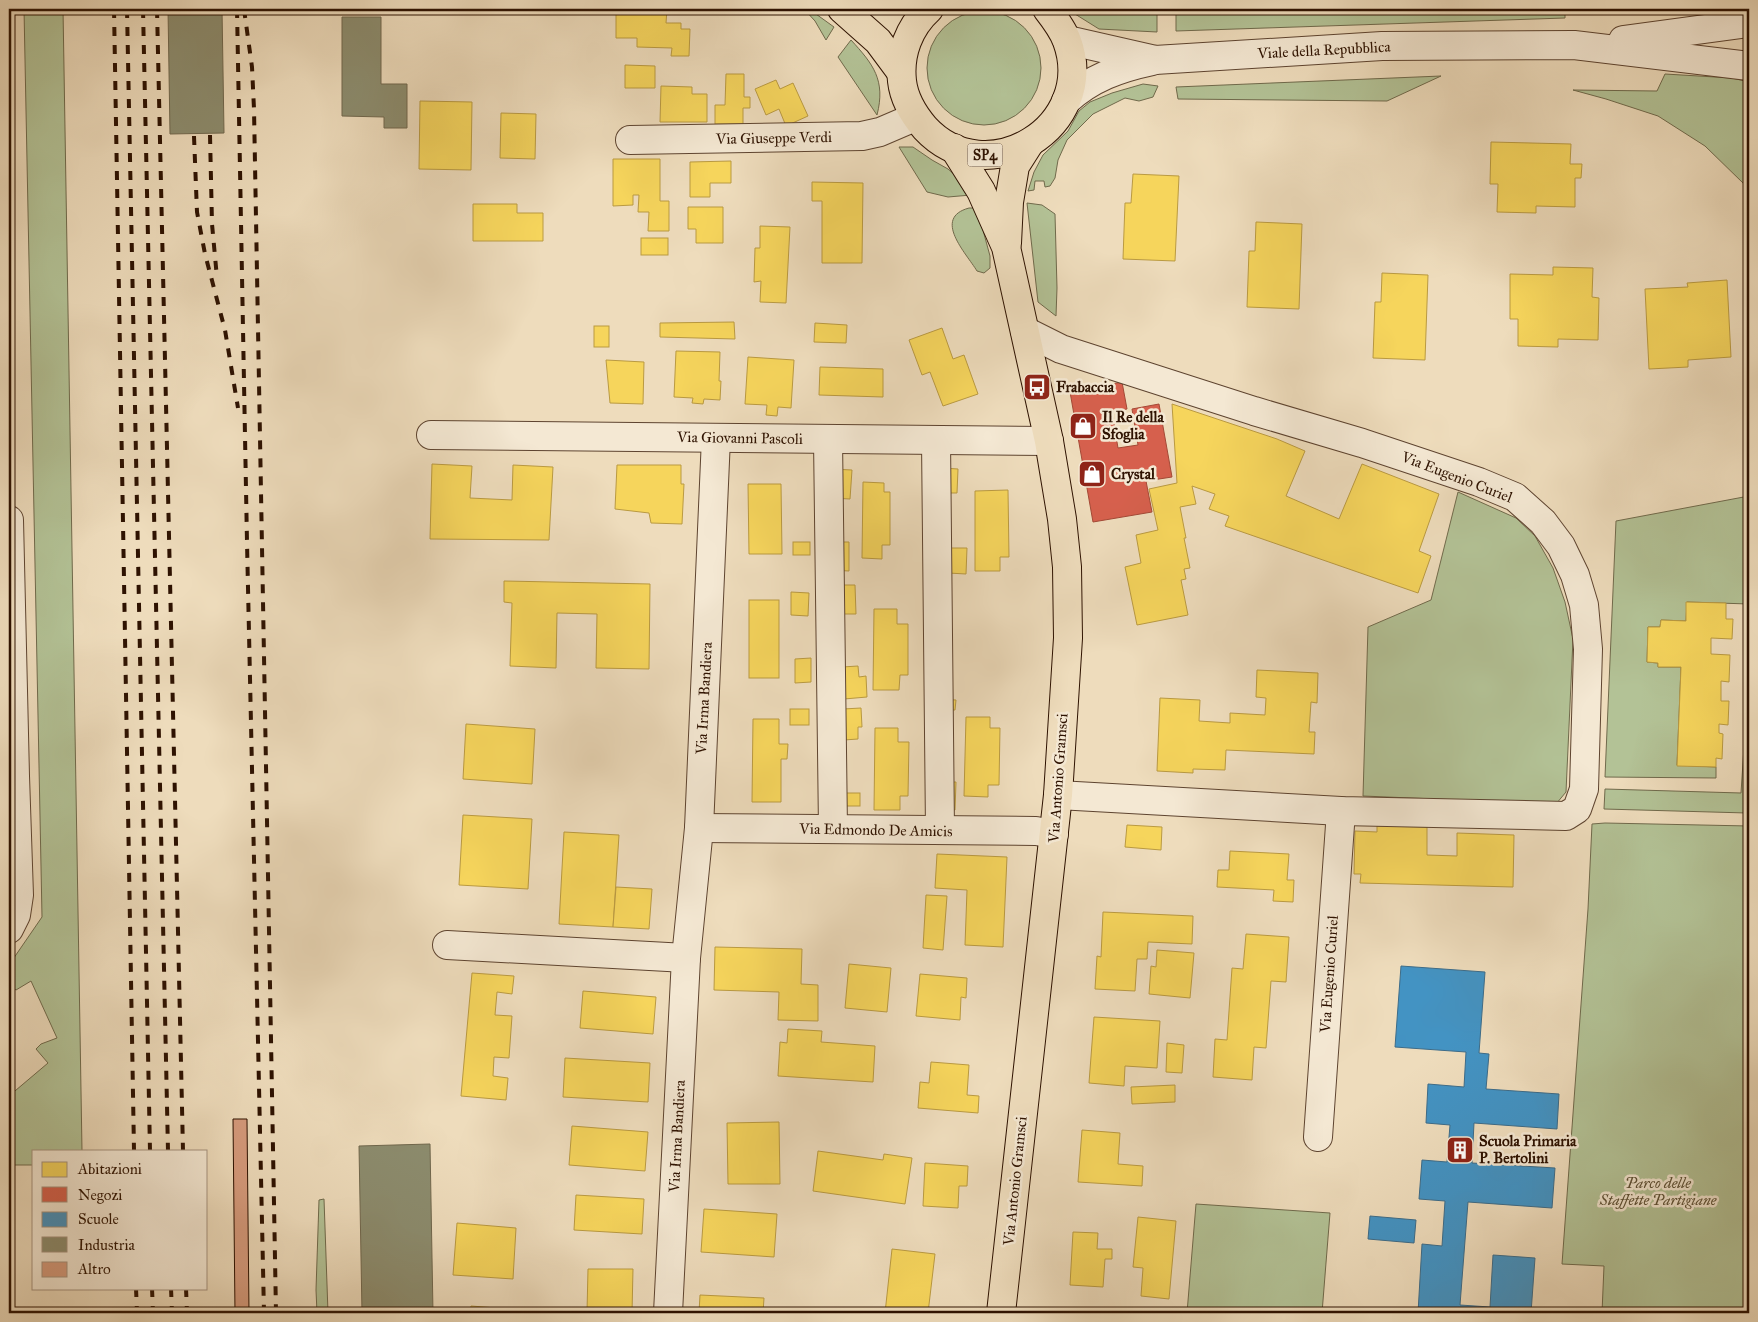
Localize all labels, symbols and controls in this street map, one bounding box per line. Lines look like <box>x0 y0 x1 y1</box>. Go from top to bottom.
street label: Viale della Repubblica <box>1256 37 1392 63</box>
street label: Via Giuseppe Verdi <box>715 128 832 148</box>
road number: SP4 <box>968 144 1002 166</box>
bus stop icon: Frabaccia <box>1022 372 1052 402</box>
place label: Frabaccia <box>1056 378 1115 396</box>
place label: Il Re della Sfoglia <box>1102 408 1165 444</box>
shop icon: Il Re della Sfoglia <box>1068 411 1098 441</box>
street label: Via Giovanni Pascoli <box>676 428 803 448</box>
street label: Via Eugenio Curiel <box>1398 447 1516 507</box>
shop icon: Crystal <box>1077 459 1107 489</box>
place label: Crystal <box>1111 465 1156 484</box>
street label: Via Irma Bandiera <box>692 641 716 756</box>
street label: Via Antonio Gramsci <box>1044 713 1072 844</box>
street label: Via Edmondo De Amicis <box>798 820 953 840</box>
street label: Via Eugenio Curiel <box>1316 914 1342 1034</box>
street label: Via Irma Bandiera <box>665 1079 689 1194</box>
street label: Via Antonio Gramsci <box>999 1116 1031 1247</box>
place label: Scuola Primaria P. Bertolini <box>1479 1132 1577 1167</box>
building icon: Scuola Primaria P. Bertolini <box>1445 1135 1475 1165</box>
legend <box>32 1150 208 1290</box>
text: Abitazioni <box>77 1160 142 1178</box>
park label: Parco delle Staffette Partigiane <box>1599 1174 1717 1209</box>
text: Negozi <box>78 1186 122 1204</box>
text: Scuole <box>78 1210 119 1228</box>
text: Industria <box>78 1236 136 1254</box>
text: Altro <box>77 1260 111 1278</box>

